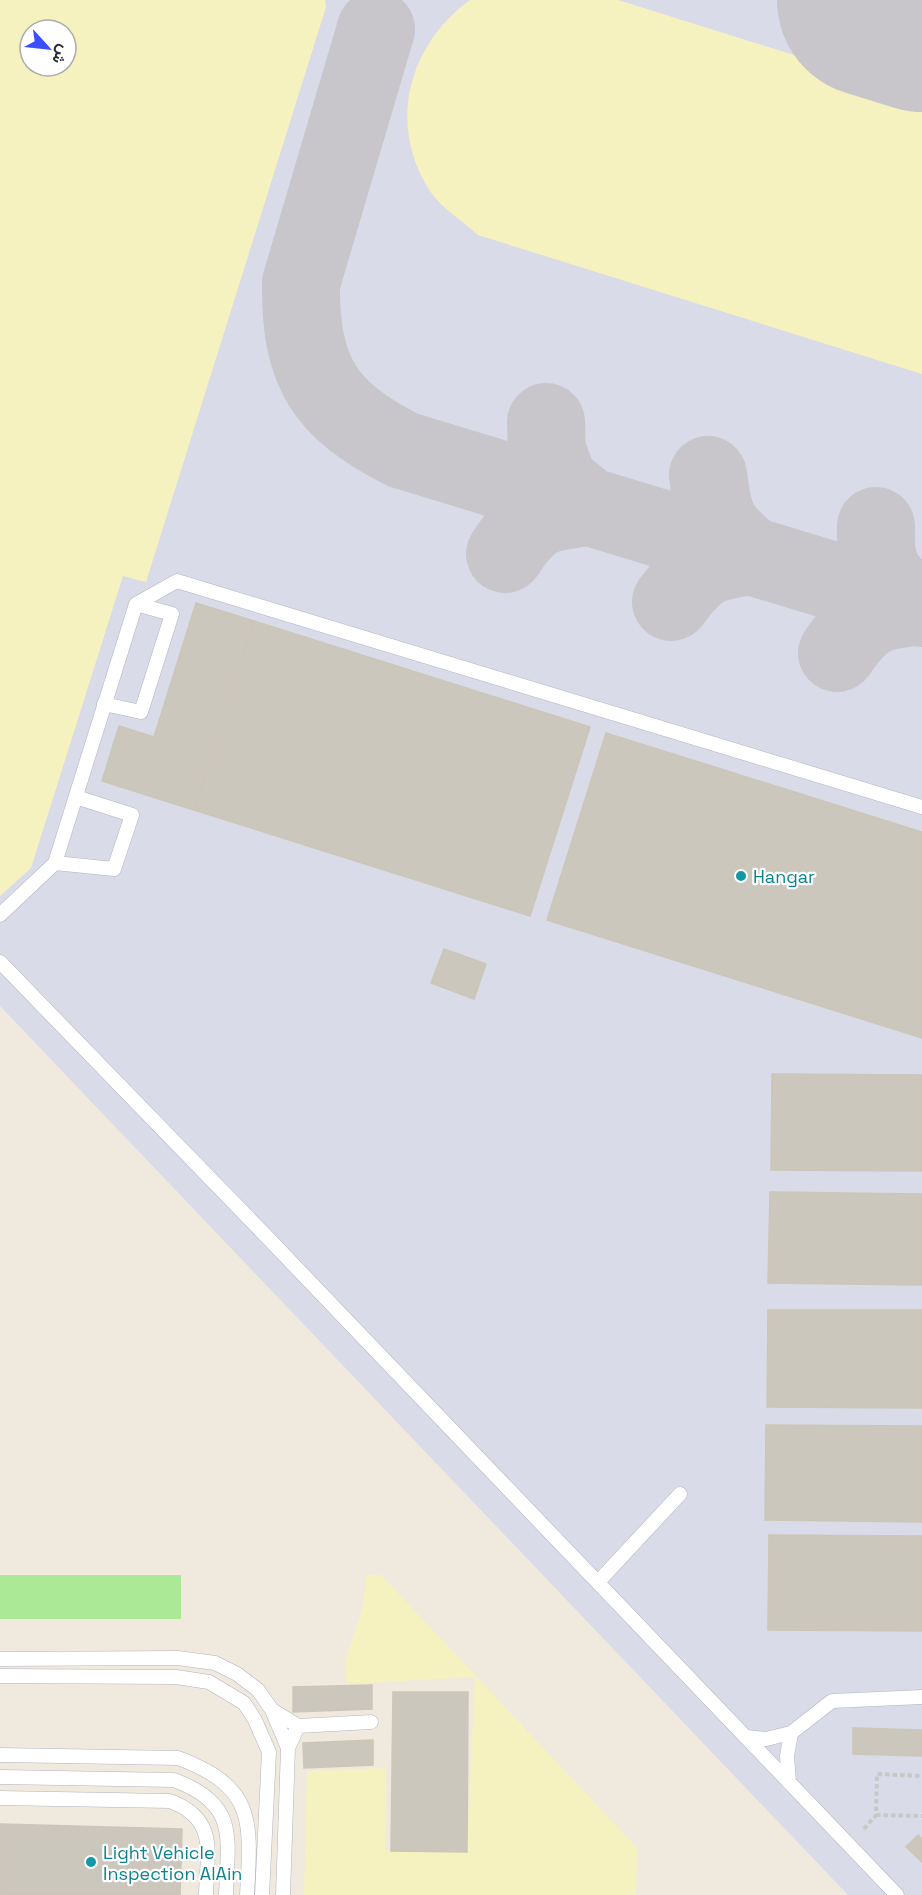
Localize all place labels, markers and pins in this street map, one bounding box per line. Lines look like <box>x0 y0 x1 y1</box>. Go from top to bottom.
place label: Hangar <box>753 865 815 888</box>
marker: Hangar <box>734 869 748 883</box>
place label: Light Vehicle Inspection AlAin <box>103 1841 242 1885</box>
marker: Light Vehicle Inspection AlAin <box>84 1855 98 1869</box>

